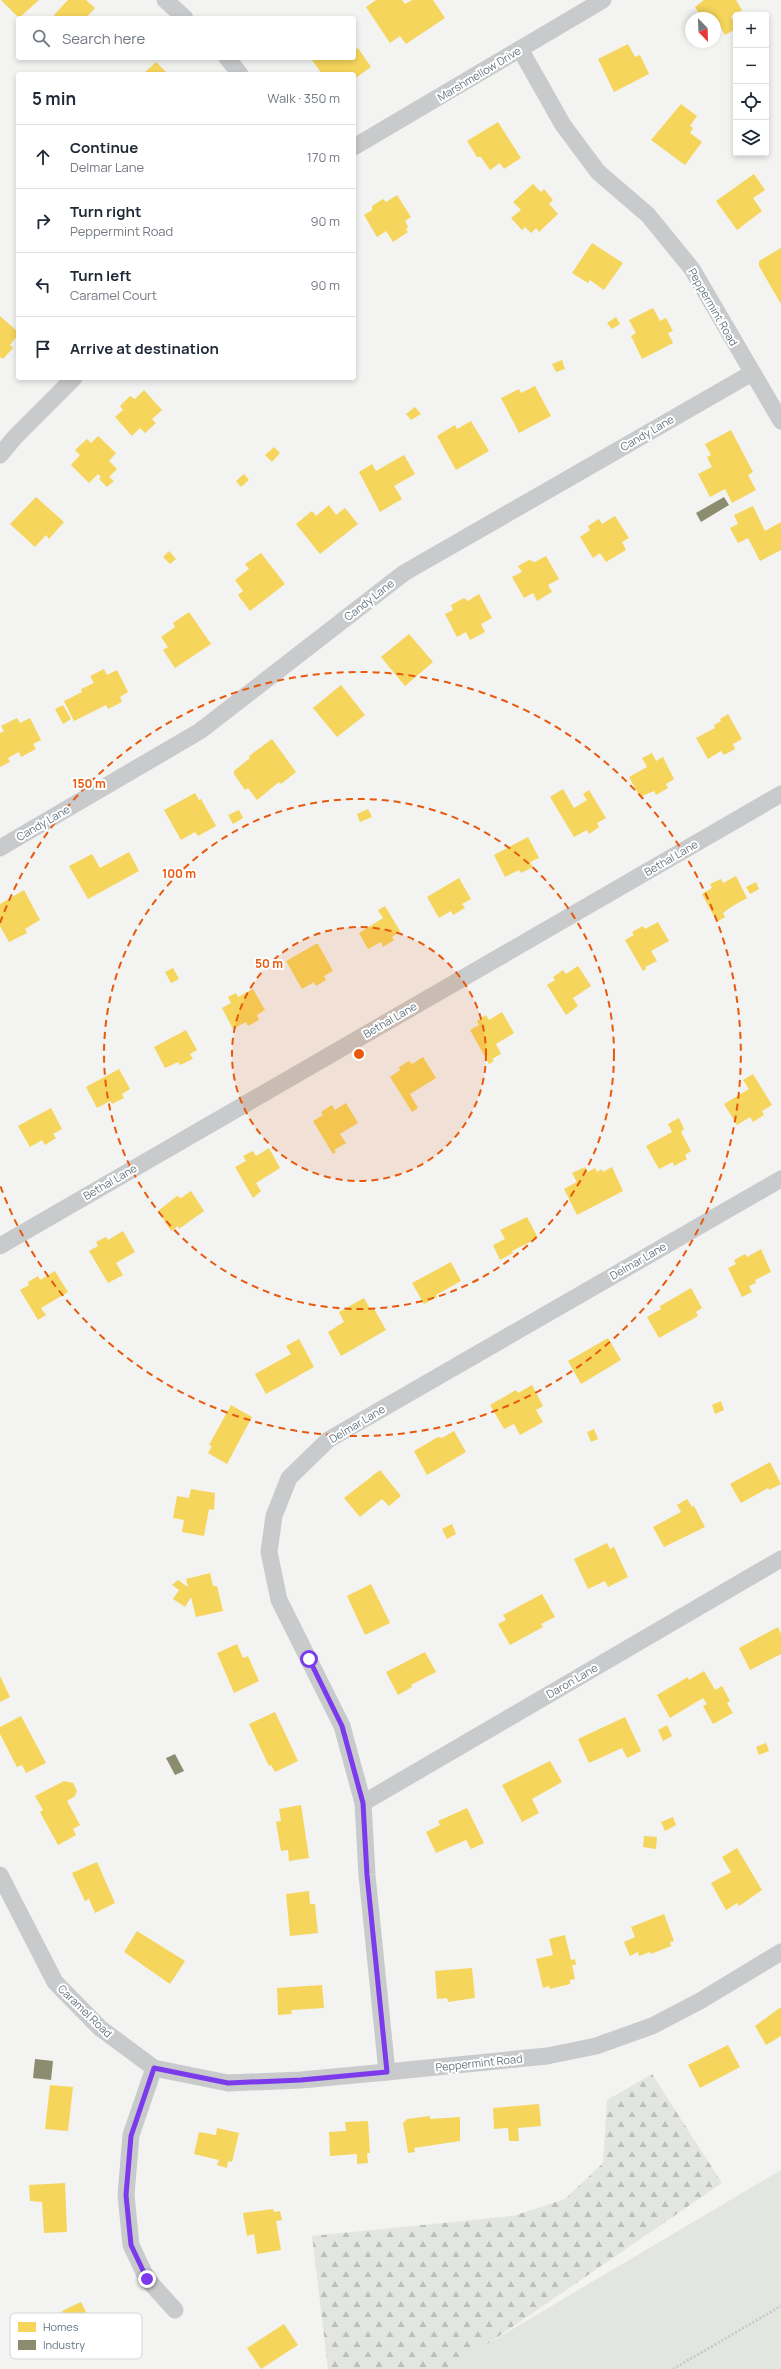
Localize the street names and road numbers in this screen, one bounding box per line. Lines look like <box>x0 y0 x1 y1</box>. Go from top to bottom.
street label: Marshmellow Drive <box>434 42 524 104</box>
street label: Peppermint Road <box>685 265 742 348</box>
street label: Candy Lane <box>617 411 677 454</box>
street label: Candy Lane <box>341 575 397 624</box>
street label: Candy Lane <box>13 801 73 844</box>
street label: Bethal Lane <box>641 836 701 879</box>
street label: Bethal Lane <box>360 998 420 1041</box>
street label: Bethal Lane <box>80 1160 140 1203</box>
street label: Delmar Lane <box>607 1238 669 1283</box>
street label: Delmar Lane <box>326 1401 388 1446</box>
street label: Daron Lane <box>543 1659 601 1701</box>
street label: Caramel Road <box>55 1981 116 2040</box>
street label: Peppermint Road <box>435 2050 523 2075</box>

